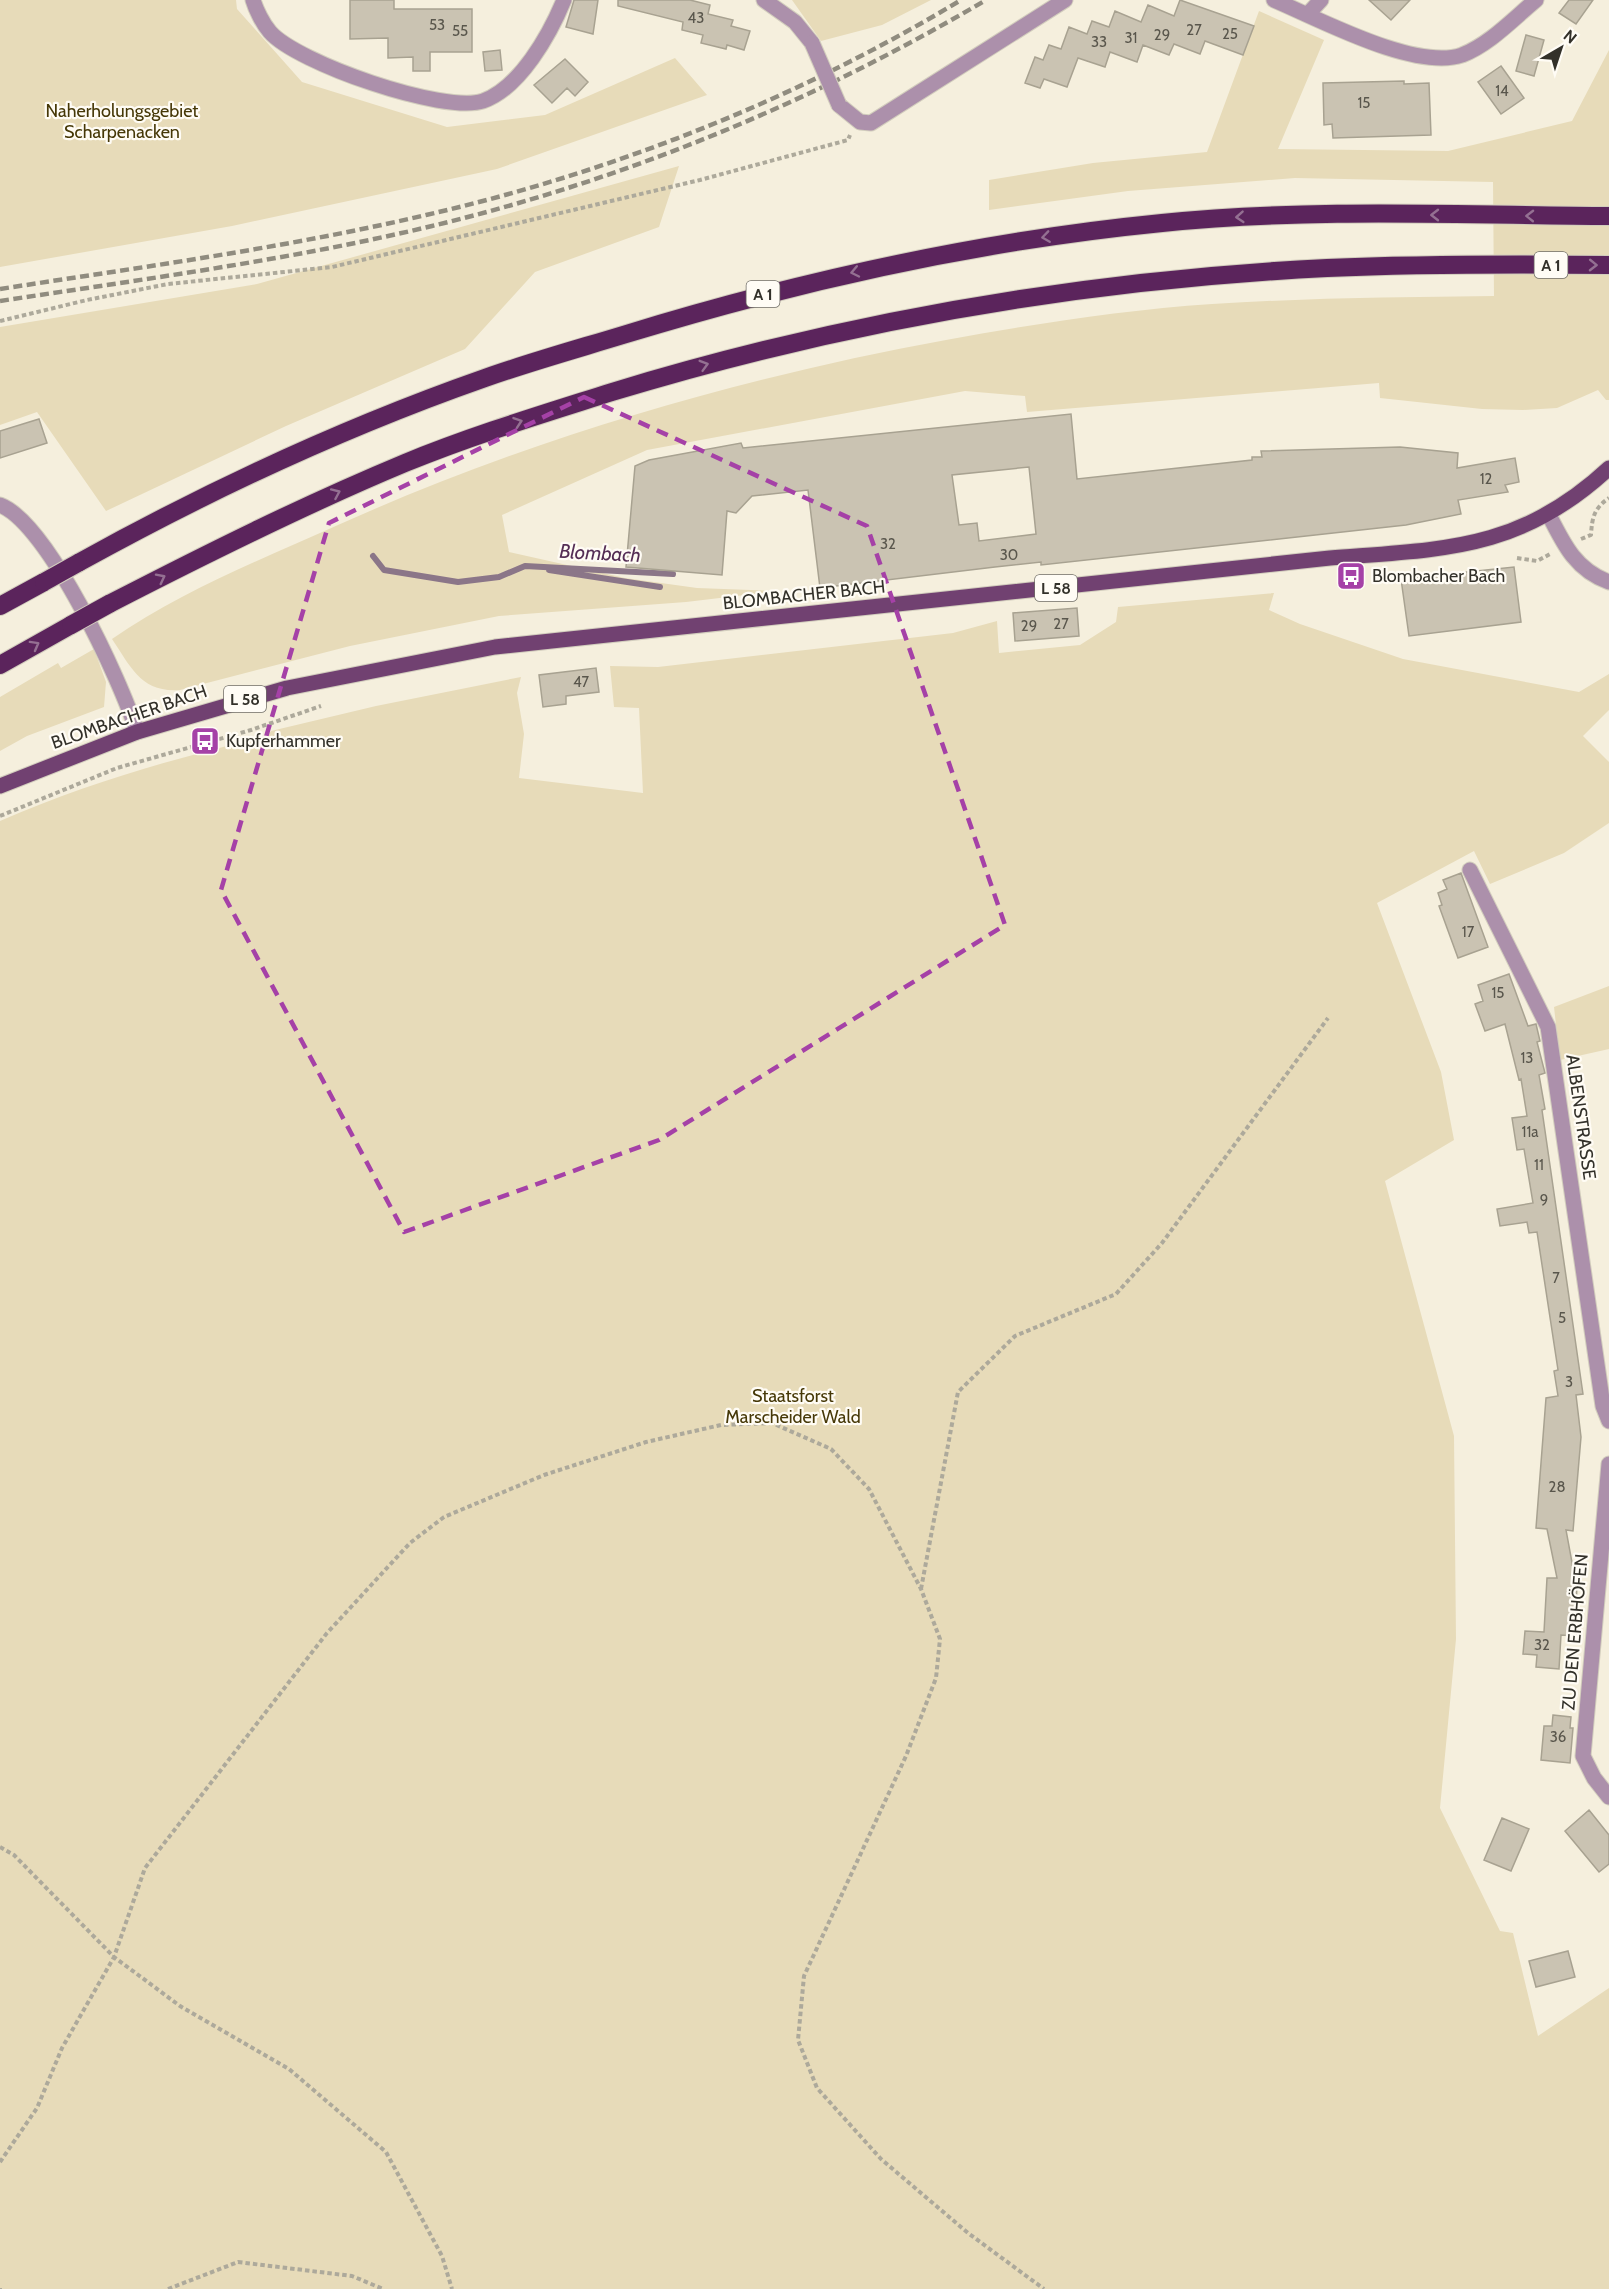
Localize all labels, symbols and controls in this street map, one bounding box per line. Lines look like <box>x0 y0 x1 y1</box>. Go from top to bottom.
house number: 43 <box>688 9 704 27</box>
house number: 53 <box>429 16 445 34</box>
north arrow <box>1531 18 1591 78</box>
house number: 27 <box>1186 21 1202 39</box>
house number: 55 <box>452 22 468 40</box>
house number: 25 <box>1222 25 1238 43</box>
house number: 29 <box>1154 26 1170 44</box>
text: N <box>1560 26 1580 48</box>
house number: 31 <box>1124 29 1138 47</box>
house number: 33 <box>1091 33 1107 51</box>
house number: 14 <box>1495 82 1509 100</box>
house number: 15 <box>1357 94 1371 112</box>
park label: Naherholungsgebiet Scharpenacken <box>46 100 198 143</box>
one-way arrow <box>1431 209 1440 221</box>
one-way arrow <box>1526 209 1535 222</box>
one-way arrow <box>1236 210 1245 223</box>
one-way arrow <box>1042 230 1051 242</box>
road number: A 1 <box>1534 252 1568 278</box>
one-way arrow <box>1589 259 1598 271</box>
one-way arrow <box>850 265 860 278</box>
road number: A 1 <box>746 281 780 307</box>
one-way arrow <box>699 359 709 372</box>
one-way arrow <box>512 416 523 429</box>
house number: 12 <box>1480 470 1493 488</box>
one-way arrow <box>330 488 341 500</box>
house number: 32 <box>880 535 896 553</box>
water label: Blombach <box>559 539 641 567</box>
house number: 30 <box>1000 546 1018 564</box>
bus stop icon: Blombacher Bach <box>1335 560 1367 592</box>
place label: Blombacher Bach <box>1372 565 1505 587</box>
one-way arrow <box>154 573 165 585</box>
road number: L 58 <box>1035 575 1077 601</box>
street label: BLOMBACHER BACH <box>722 576 886 614</box>
house number: 27 <box>1053 615 1069 633</box>
house number: 29 <box>1021 617 1037 635</box>
one-way arrow <box>29 641 39 652</box>
house number: 47 <box>573 673 590 691</box>
street label: BLOMBACHER BACH <box>48 680 210 754</box>
road number: L 58 <box>224 686 266 712</box>
bus stop icon: Kupferhammer <box>189 725 221 757</box>
place label: Kupferhammer <box>226 730 341 752</box>
house number: 17 <box>1462 923 1475 941</box>
house number: 15 <box>1491 984 1505 1002</box>
house number: 13 <box>1520 1049 1534 1067</box>
street label: ALBENSTRASSE <box>1561 1053 1601 1181</box>
house number: 11a <box>1522 1123 1539 1141</box>
house number: 11 <box>1534 1156 1544 1174</box>
house number: 9 <box>1540 1191 1548 1209</box>
house number: 7 <box>1552 1269 1560 1287</box>
house number: 5 <box>1558 1309 1566 1327</box>
house number: 3 <box>1565 1373 1573 1391</box>
park label: Staatsforst Marscheider Wald <box>725 1385 861 1428</box>
house number: 28 <box>1549 1478 1565 1496</box>
street label: ZU DEN ERBHÖFEN <box>1557 1553 1593 1711</box>
house number: 32 <box>1534 1636 1550 1654</box>
house number: 36 <box>1550 1728 1566 1746</box>

